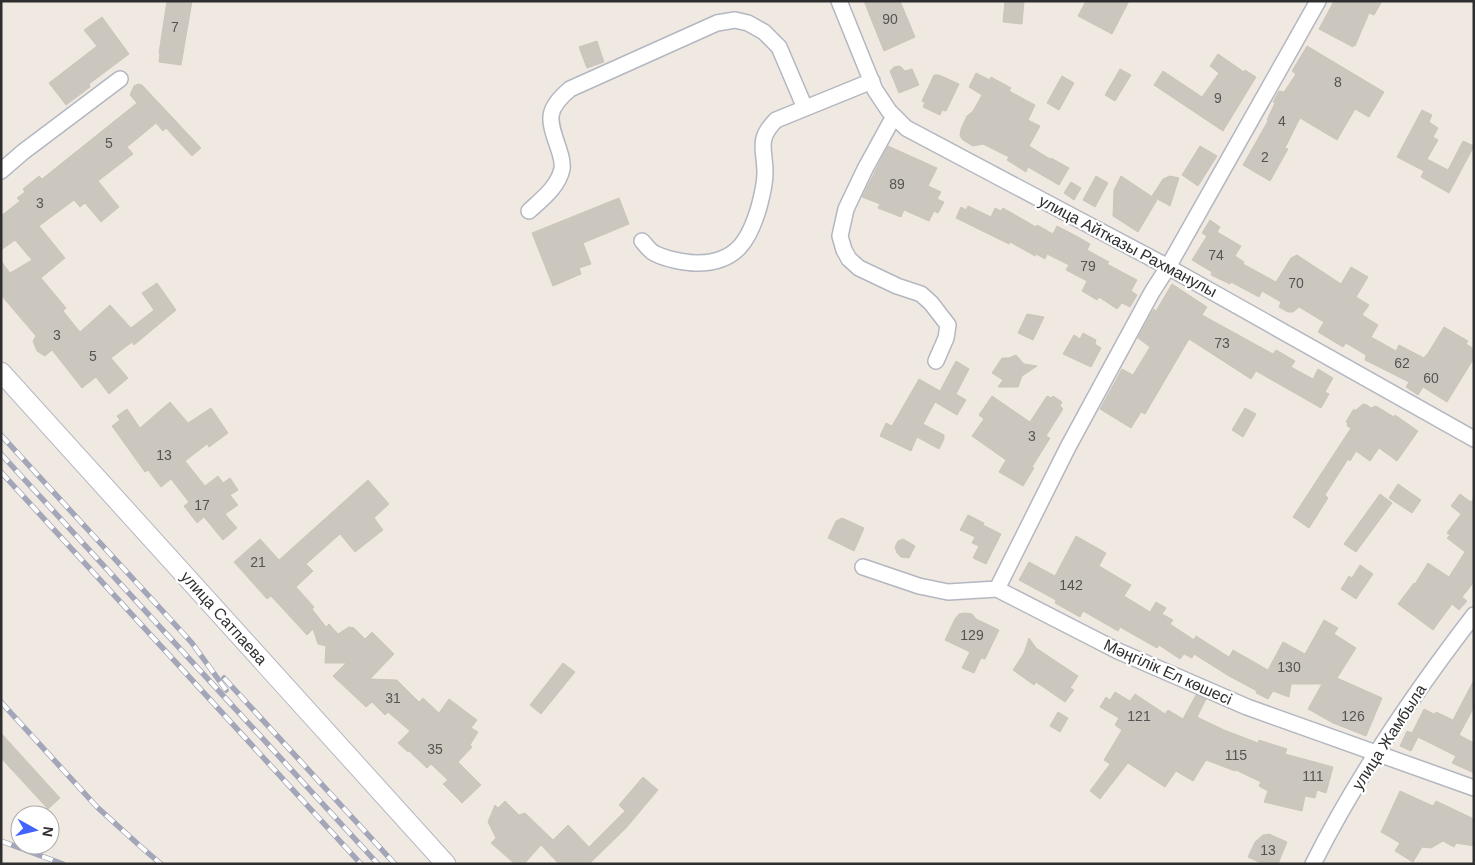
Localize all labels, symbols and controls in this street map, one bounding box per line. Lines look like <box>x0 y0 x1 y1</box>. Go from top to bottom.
house number: 90 <box>882 11 898 27</box>
house number: 7 <box>171 19 179 35</box>
house number: 8 <box>1334 74 1342 90</box>
house number: 9 <box>1214 90 1222 106</box>
house number: 4 <box>1278 113 1286 129</box>
house number: 5 <box>105 135 113 151</box>
house number: 2 <box>1261 149 1269 165</box>
house number: 89 <box>889 176 905 192</box>
street label: улица Айтказы Рахманулы <box>1036 192 1220 300</box>
house number: 3 <box>36 195 44 211</box>
house number: 74 <box>1208 247 1224 263</box>
house number: 79 <box>1080 258 1096 274</box>
house number: 70 <box>1288 275 1304 291</box>
house number: 3 <box>53 327 61 343</box>
house number: 73 <box>1214 335 1230 351</box>
house number: 5 <box>89 348 97 364</box>
house number: 62 <box>1394 355 1410 371</box>
house number: 60 <box>1423 370 1439 386</box>
house number: 3 <box>1028 428 1036 444</box>
house number: 13 <box>156 447 172 463</box>
house number: 17 <box>194 497 210 513</box>
house number: 21 <box>250 554 266 570</box>
street label: улица Сатпаева <box>178 568 270 668</box>
house number: 142 <box>1059 577 1083 593</box>
house number: 129 <box>960 627 984 643</box>
street label: Мәңгілік Ел көшесі <box>1101 636 1235 708</box>
house number: 130 <box>1277 659 1301 675</box>
street label: улица Жамбыла <box>1349 681 1429 793</box>
house number: 31 <box>385 690 401 706</box>
house number: 121 <box>1127 708 1151 724</box>
house number: 126 <box>1341 708 1365 724</box>
house number: 35 <box>427 741 443 757</box>
house number: 115 <box>1225 747 1247 763</box>
house number: 111 <box>1302 768 1324 784</box>
north arrow <box>10 805 60 855</box>
text: N <box>39 826 57 838</box>
house number: 13 <box>1260 842 1276 858</box>

